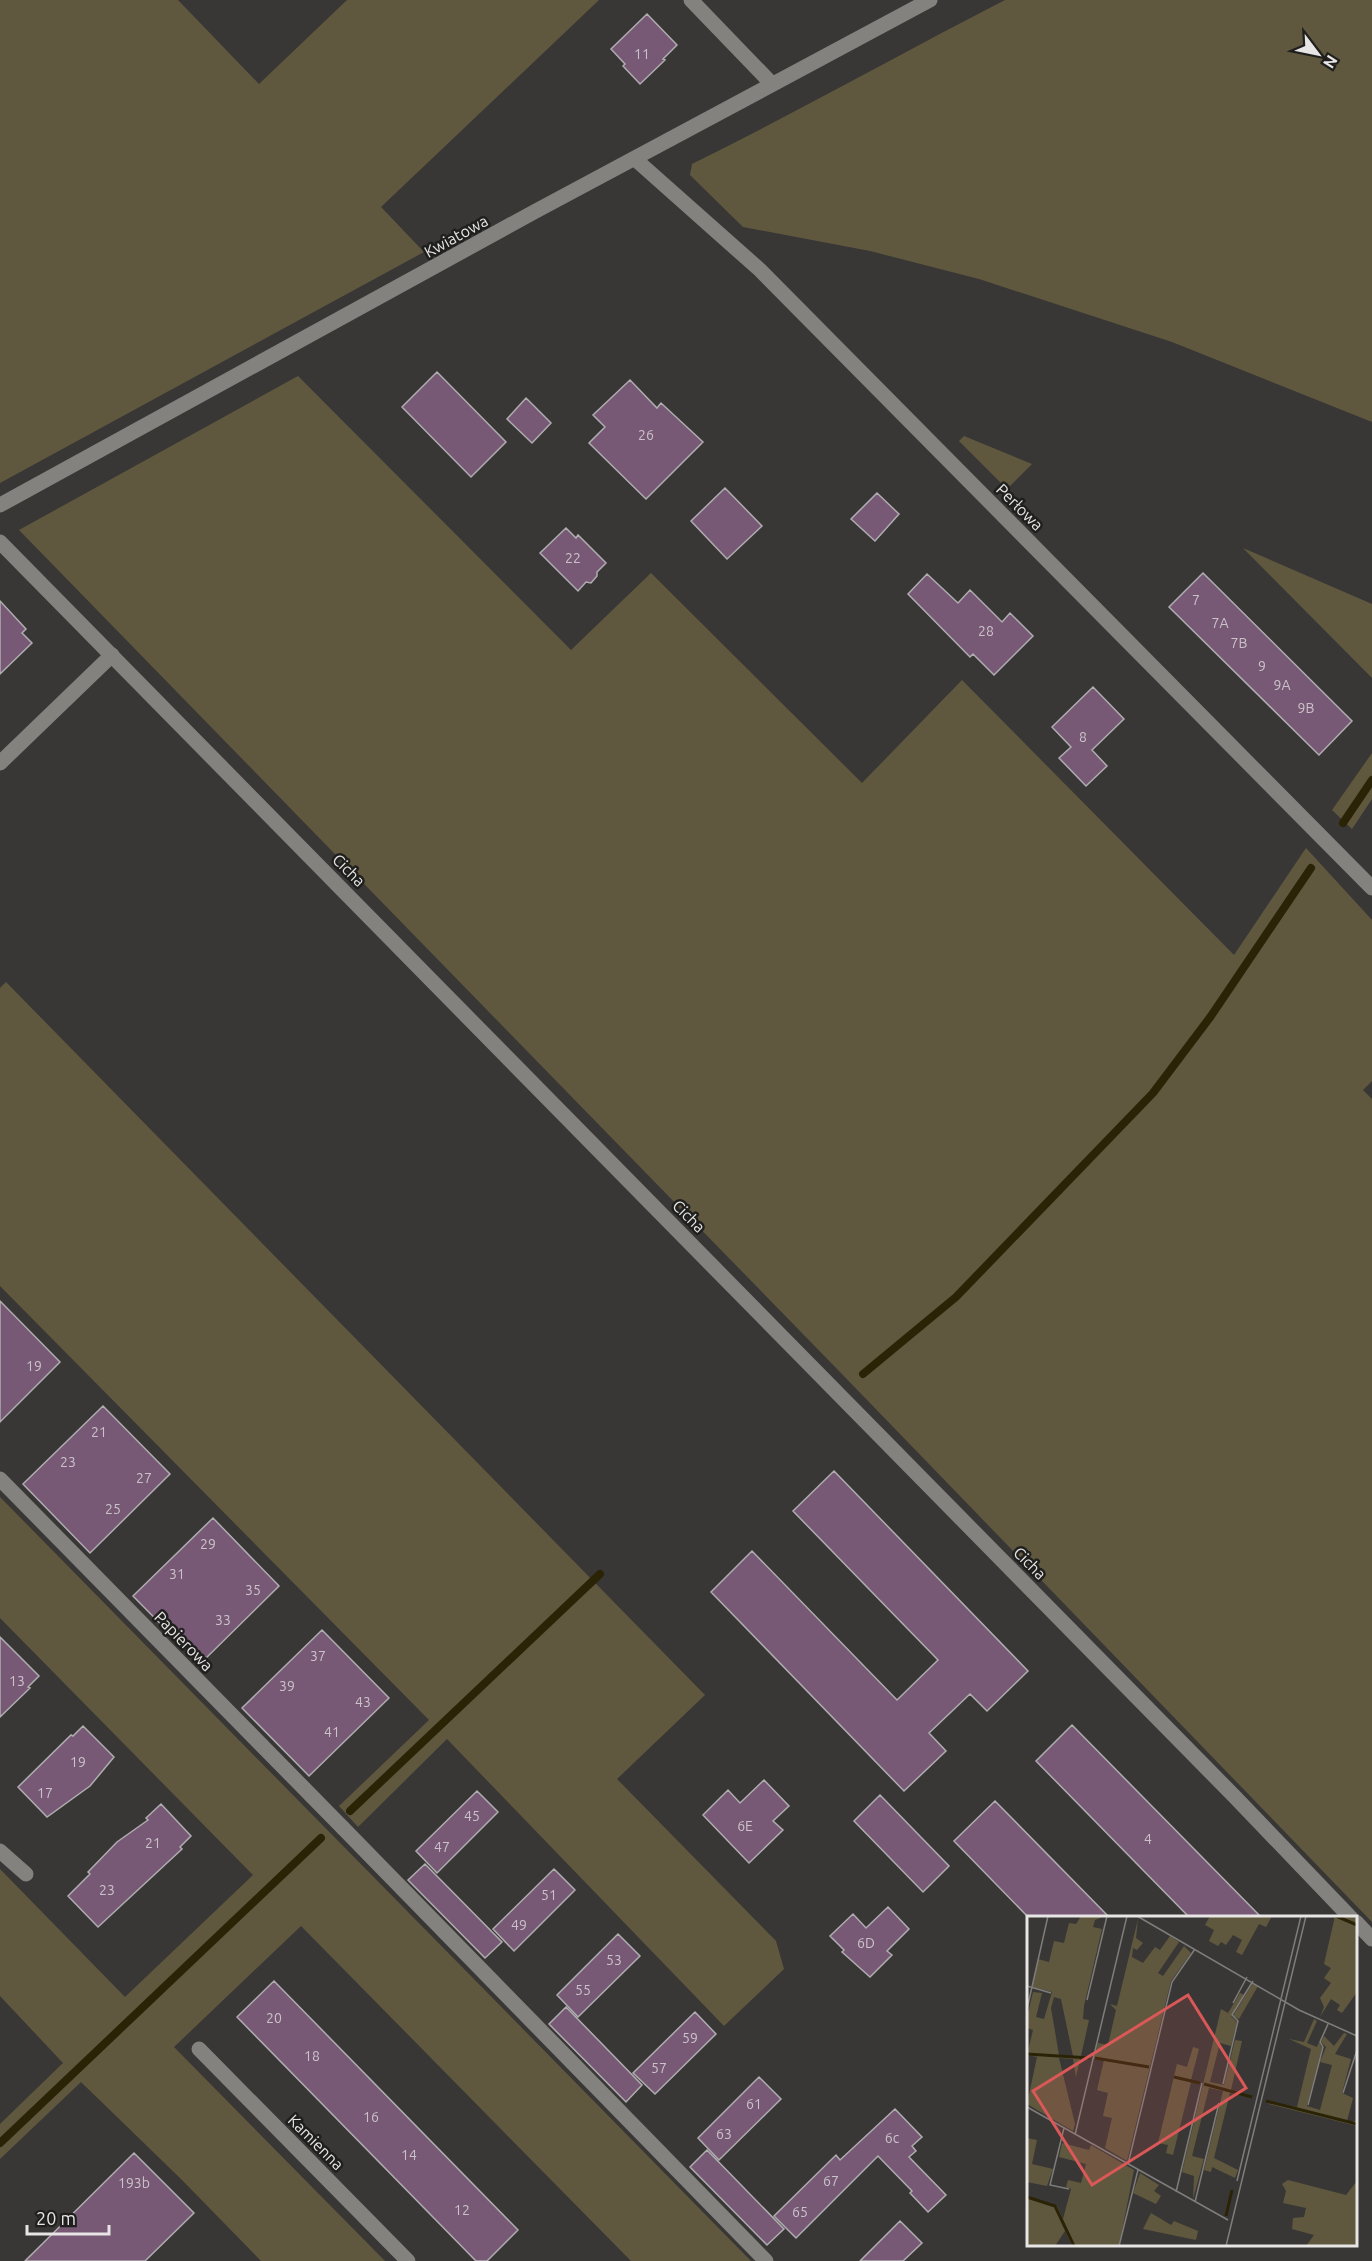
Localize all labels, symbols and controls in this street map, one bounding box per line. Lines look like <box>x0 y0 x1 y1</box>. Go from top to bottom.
north arrow <box>1288 24 1348 84</box>
house number: 11 <box>634 46 650 62</box>
text: N <box>1320 52 1342 72</box>
street label: Kwiatowa <box>421 211 491 261</box>
house number: 26 <box>638 427 654 443</box>
street label: Perłowa <box>993 480 1047 534</box>
house number: 22 <box>565 550 581 566</box>
house number: 7 <box>1192 592 1200 608</box>
house number: 7A <box>1212 615 1229 631</box>
house number: 28 <box>978 623 994 639</box>
house number: 7B <box>1231 635 1247 651</box>
house number: 9 <box>1258 658 1266 674</box>
house number: 9A <box>1274 677 1291 693</box>
house number: 9B <box>1298 700 1314 716</box>
house number: 8 <box>1079 729 1087 745</box>
street label: Cicha <box>329 850 369 890</box>
street label: Cicha <box>669 1196 709 1236</box>
house number: 19 <box>26 1358 42 1374</box>
house number: 21 <box>91 1424 107 1440</box>
house number: 23 <box>60 1454 76 1470</box>
house number: 27 <box>136 1470 152 1486</box>
house number: 25 <box>105 1501 121 1517</box>
house number: 29 <box>200 1536 216 1552</box>
street label: Cicha <box>1010 1543 1050 1583</box>
house number: 31 <box>169 1566 185 1582</box>
house number: 35 <box>245 1582 261 1598</box>
street label: Papierowa <box>151 1608 217 1674</box>
house number: 33 <box>215 1612 231 1628</box>
house number: 37 <box>310 1648 326 1664</box>
house number: 13 <box>9 1673 25 1689</box>
house number: 39 <box>279 1678 295 1694</box>
house number: 43 <box>355 1694 371 1710</box>
house number: 41 <box>324 1724 340 1740</box>
house number: 19 <box>70 1754 86 1770</box>
house number: 17 <box>37 1785 53 1801</box>
house number: 45 <box>464 1808 480 1824</box>
house number: 6E <box>737 1818 753 1834</box>
house number: 4 <box>1144 1831 1152 1847</box>
house number: 21 <box>145 1835 161 1851</box>
house number: 47 <box>434 1839 450 1855</box>
house number: 23 <box>99 1882 115 1898</box>
house number: 51 <box>541 1887 557 1903</box>
inset map <box>1027 1916 1357 2246</box>
house number: 49 <box>511 1917 527 1933</box>
house number: 6D <box>857 1935 875 1951</box>
house number: 53 <box>606 1952 622 1968</box>
house number: 55 <box>575 1982 591 1998</box>
house number: 20 <box>266 2010 282 2026</box>
house number: 59 <box>682 2030 698 2046</box>
house number: 18 <box>304 2048 320 2064</box>
house number: 57 <box>651 2060 667 2076</box>
house number: 61 <box>746 2096 762 2112</box>
house number: 16 <box>363 2109 379 2125</box>
street label: Kamienna <box>285 2111 347 2173</box>
house number: 63 <box>716 2126 732 2142</box>
house number: 6c <box>885 2130 900 2146</box>
house number: 14 <box>401 2147 417 2163</box>
house number: 67 <box>823 2173 839 2189</box>
house number: 193b <box>118 2175 150 2191</box>
scale bar <box>27 2198 110 2236</box>
house number: 12 <box>454 2202 470 2218</box>
house number: 65 <box>792 2204 808 2220</box>
text: 20 m <box>36 2208 76 2228</box>

